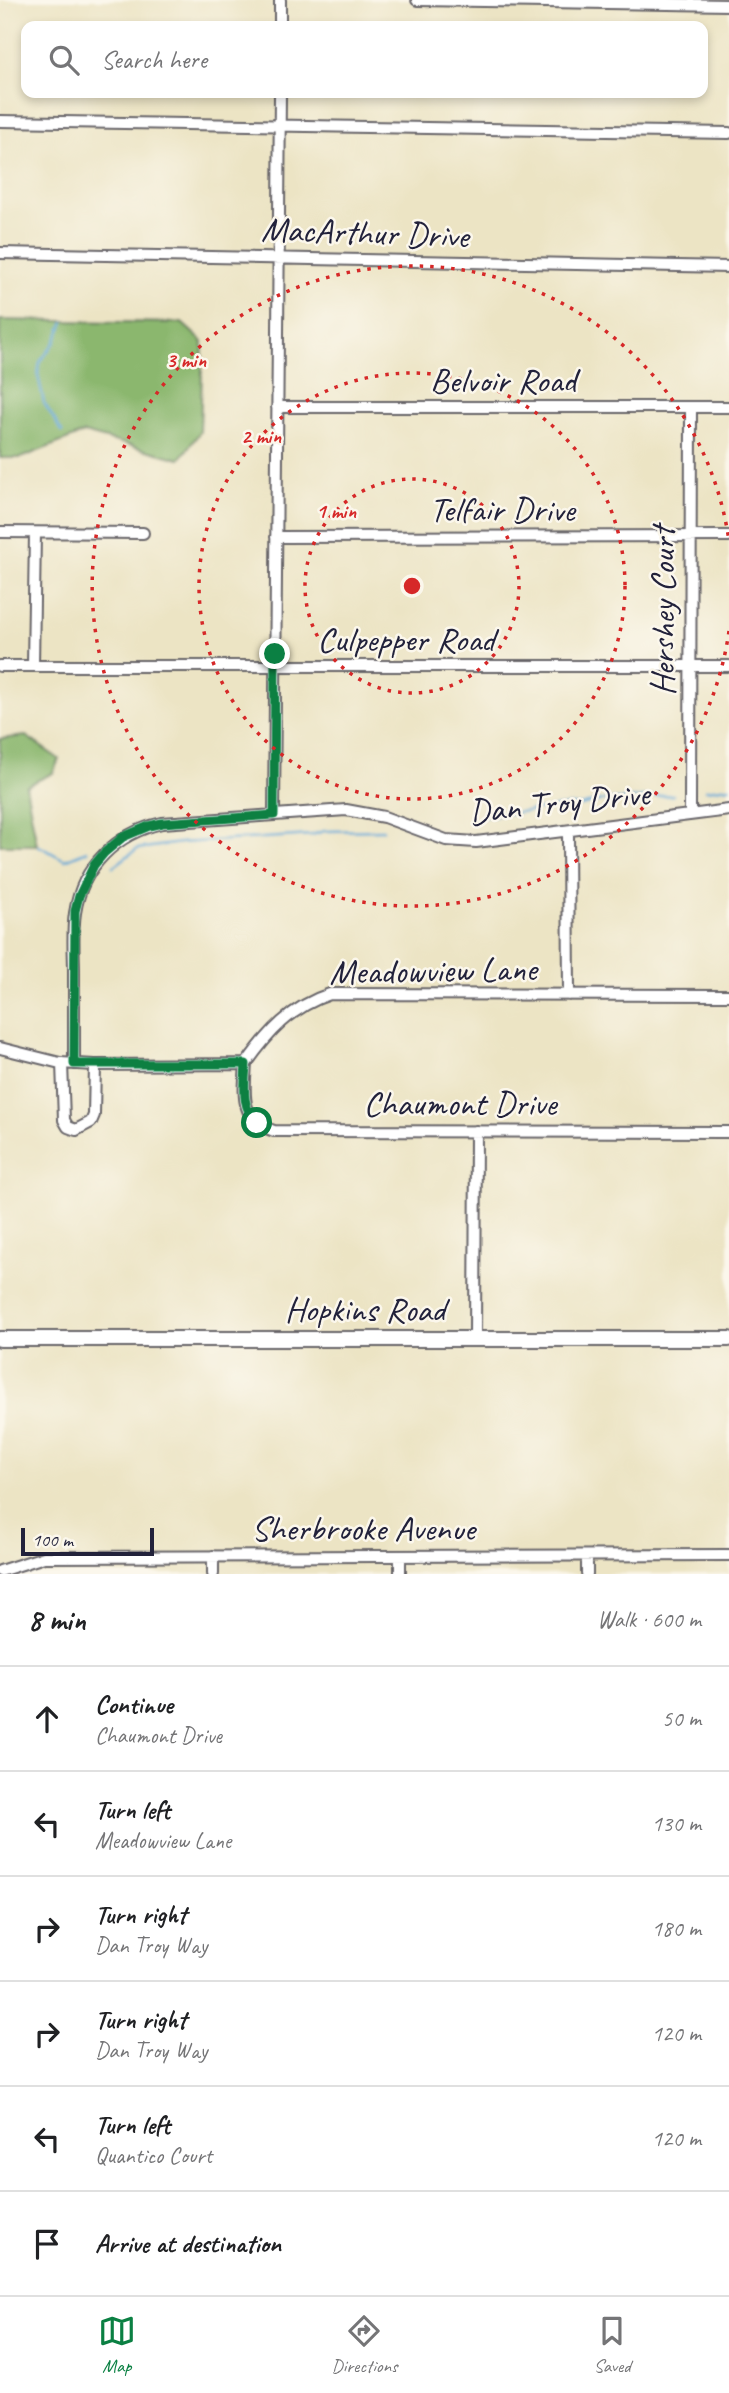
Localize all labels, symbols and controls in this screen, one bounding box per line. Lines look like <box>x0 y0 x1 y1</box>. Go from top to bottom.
search box <box>21 21 708 98</box>
icon: search <box>45 41 83 79</box>
text: Search here <box>101 43 207 76</box>
street label: MacArthur Drive <box>261 206 472 259</box>
text: 3 min <box>166 347 206 373</box>
street label: Belvoir Road <box>430 358 581 403</box>
text: 2 min <box>241 423 281 449</box>
street label: Telfair Drive <box>429 487 577 532</box>
text: 1 min <box>316 498 356 524</box>
street label: Hershey Court <box>640 522 685 696</box>
centre of rings <box>400 574 424 598</box>
street label: Culpepper Road <box>317 617 500 662</box>
route end <box>259 638 290 669</box>
street label: Dan Troy Drive <box>466 770 654 834</box>
street label: Meadowview Lane <box>329 946 540 995</box>
street label: Chaumont Drive <box>364 1081 559 1126</box>
route start <box>241 1107 272 1138</box>
street label: Hopkins Road <box>285 1287 451 1332</box>
street label: Sherbrooke Avenue <box>251 1506 477 1551</box>
scale bar <box>21 1525 154 1557</box>
text: 100 m <box>32 1528 73 1552</box>
text: 8 min <box>28 1601 85 1639</box>
text: Walk · 600 m <box>597 1605 701 1634</box>
text: Continue <box>95 1688 173 1721</box>
icon: ahead <box>28 1700 66 1738</box>
text: 50 m <box>662 1704 701 1733</box>
text: Chaumont Drive <box>95 1721 222 1750</box>
text: Turn left <box>95 1793 170 1826</box>
icon: left <box>28 1805 66 1843</box>
text: 130 m <box>652 1809 701 1838</box>
text: Meadowview Lane <box>95 1826 231 1855</box>
text: Turn right <box>95 1898 186 1931</box>
icon: right <box>28 1910 66 1948</box>
text: 180 m <box>652 1914 701 1943</box>
text: Dan Troy Way <box>95 1931 207 1960</box>
text: Turn right <box>95 2003 186 2036</box>
icon: right <box>28 2015 66 2053</box>
text: 120 m <box>652 2019 701 2048</box>
text: Dan Troy Way <box>95 2036 207 2065</box>
text: Turn left <box>95 2108 170 2141</box>
icon: left <box>28 2120 66 2158</box>
text: 120 m <box>652 2124 701 2153</box>
text: Quantico Court <box>95 2141 212 2170</box>
icon: arrive <box>28 2225 66 2263</box>
text: Arrive at destination <box>95 2227 281 2260</box>
tab: Map <box>98 2312 136 2378</box>
tab: Directions <box>331 2312 398 2378</box>
tab: Saved <box>593 2312 631 2378</box>

